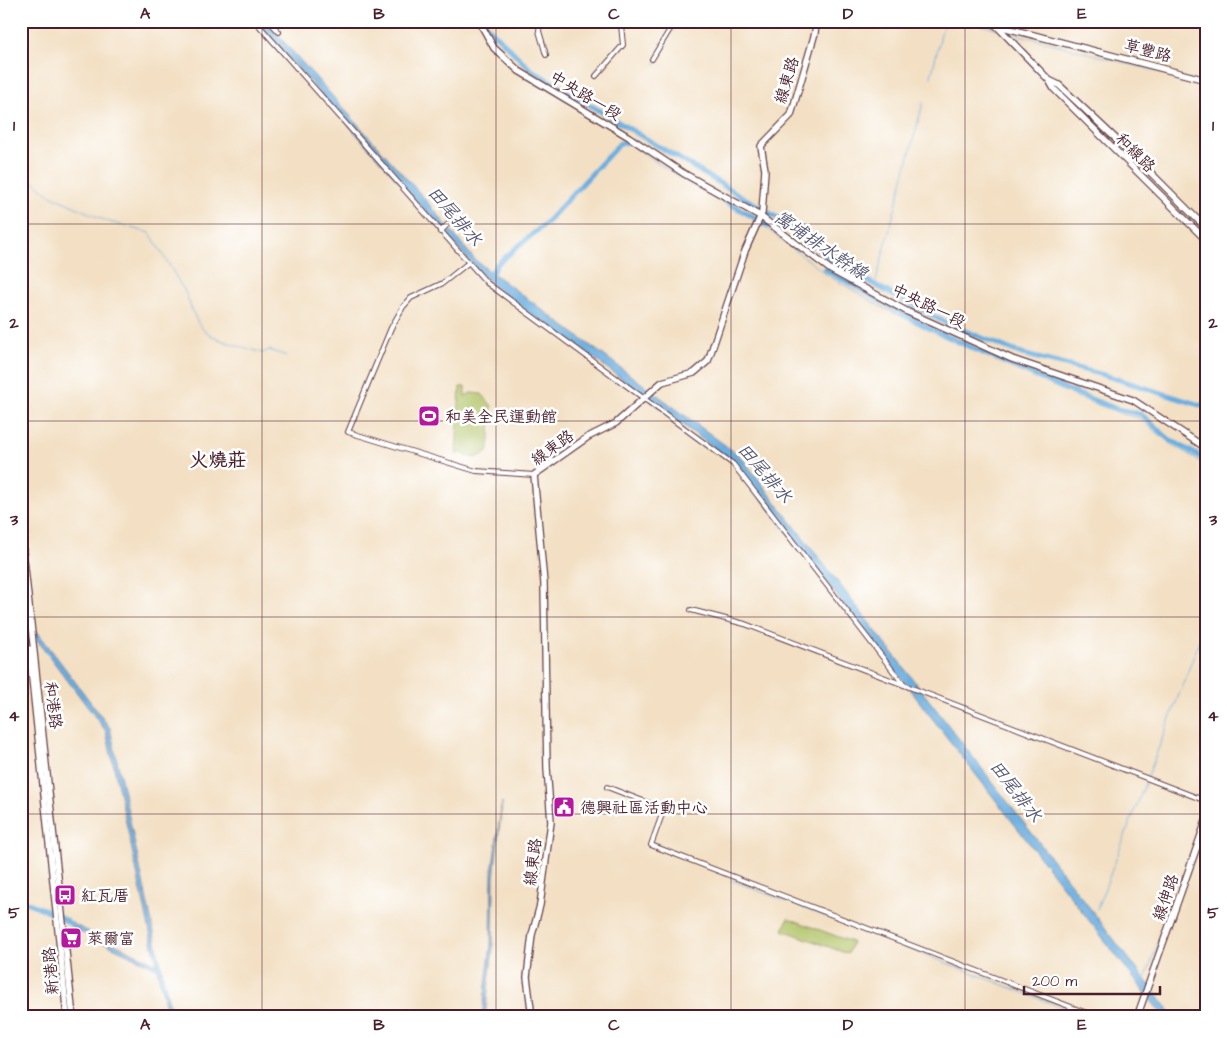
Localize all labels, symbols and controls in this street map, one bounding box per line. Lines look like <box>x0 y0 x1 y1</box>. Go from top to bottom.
text: A <box>140 3 151 25</box>
text: B <box>373 3 385 25</box>
text: C <box>608 3 620 25</box>
text: D <box>843 3 854 25</box>
text: E <box>1077 3 1087 25</box>
street label: 草豐路 <box>1122 34 1174 68</box>
street label: 線東路 <box>769 54 804 106</box>
street label: 中央路一段 <box>546 66 625 126</box>
text: 1 <box>13 115 16 137</box>
text: 1 <box>1212 115 1215 137</box>
street label: 和線路 <box>1111 128 1160 177</box>
water label: 田尾排水 <box>422 181 488 252</box>
water label: 寓埔排水幹線 <box>769 205 873 287</box>
street label: 中央路一段 <box>888 278 969 333</box>
text: 2 <box>8 312 19 334</box>
text: 2 <box>1207 312 1218 334</box>
sports icon: 和美全民運動館 <box>417 404 441 428</box>
place label: 和美全民運動館 <box>445 406 557 428</box>
street label: 線東路 <box>527 425 578 471</box>
water label: 田尾排水 <box>732 438 798 509</box>
district label: 火燒莊 <box>189 447 247 474</box>
text: 3 <box>9 509 19 531</box>
text: 3 <box>1208 509 1218 531</box>
street label: 和港路 <box>39 680 67 730</box>
text: 4 <box>9 705 20 727</box>
text: 4 <box>1208 705 1219 727</box>
water label: 田尾排水 <box>984 755 1048 828</box>
public building icon: 德興社區活動中心 <box>552 795 576 819</box>
place label: 德興社區活動中心 <box>580 797 708 819</box>
street label: 線東路 <box>519 837 547 887</box>
street label: 線伸路 <box>1148 871 1184 924</box>
bus stop icon: 紅瓦厝 <box>53 883 77 907</box>
place label: 紅瓦厝 <box>81 885 129 907</box>
text: 5 <box>8 902 20 924</box>
text: 5 <box>1207 902 1219 924</box>
supermarket icon: 萊爾富 <box>59 926 83 950</box>
place label: 萊爾富 <box>87 928 135 950</box>
street label: 新港路 <box>38 946 64 996</box>
scale bar <box>1024 963 1161 995</box>
text: 200 m <box>1032 971 1078 992</box>
text: A <box>140 1014 151 1036</box>
text: B <box>373 1014 385 1036</box>
text: C <box>608 1014 620 1036</box>
text: D <box>843 1014 854 1036</box>
text: E <box>1077 1014 1087 1036</box>

